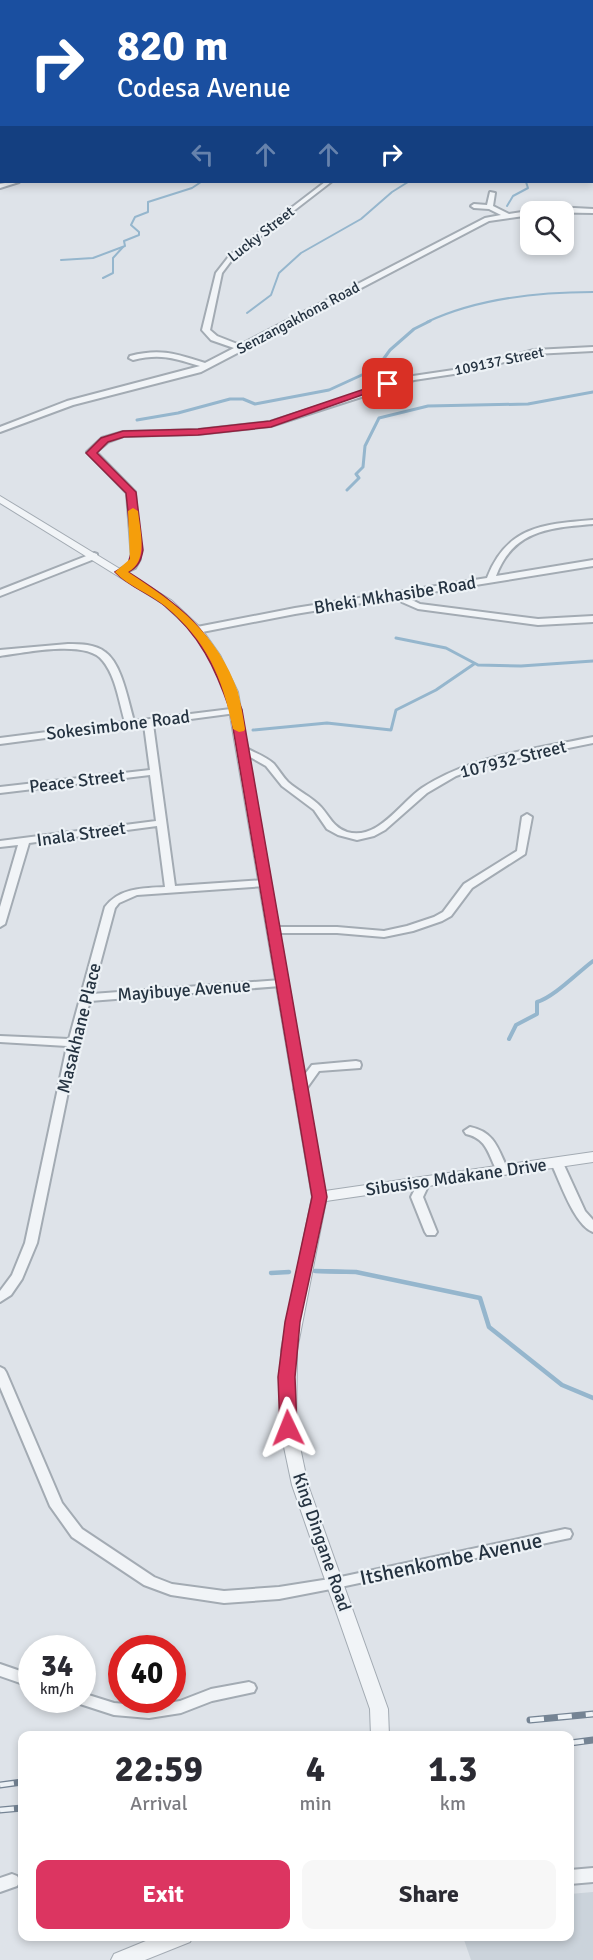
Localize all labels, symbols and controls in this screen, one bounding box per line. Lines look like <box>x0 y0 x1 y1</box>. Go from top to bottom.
text: 820 m <box>117 21 228 72</box>
icon: right <box>18 24 96 102</box>
text: Codesa Avenue <box>117 72 291 105</box>
icon: left <box>186 138 219 171</box>
icon: ahead <box>249 138 282 171</box>
icon: ahead <box>312 138 345 171</box>
icon: right <box>375 138 408 171</box>
map controls <box>520 201 574 255</box>
button: search <box>520 201 574 255</box>
street label: Lucky Street <box>224 202 298 266</box>
street label: Senzangakhona Road <box>233 278 363 358</box>
street label: 109137 Street <box>453 343 545 379</box>
pin <box>362 358 413 409</box>
icon: arrive <box>371 367 404 400</box>
street label: Bheki Mkhasibe Road <box>312 571 478 619</box>
street label: Sokesimbone Road <box>45 705 191 745</box>
street label: 107932 Street <box>457 735 569 783</box>
street label: Peace Street <box>28 764 126 798</box>
street label: Inala Street <box>35 817 127 851</box>
street label: Masakhane Place <box>52 961 106 1095</box>
street label: Mayibuye Avenue <box>117 974 251 1006</box>
street label: Sibusiso Mdakane Drive <box>364 1153 548 1201</box>
position arrow <box>256 1396 320 1460</box>
street label: King Dingane Road <box>288 1470 356 1614</box>
street label: Itshenkombe Avenue <box>357 1527 545 1591</box>
speed limit sign: 40 <box>108 1635 186 1713</box>
text: 34 <box>41 1648 73 1685</box>
text: km/h <box>40 1680 74 1698</box>
text: 22:59 <box>115 1747 203 1792</box>
text: 4 <box>306 1747 325 1792</box>
text: 1.3 <box>428 1747 477 1792</box>
text: Arrival <box>130 1791 188 1816</box>
text: min <box>299 1791 332 1816</box>
text: km <box>440 1791 466 1816</box>
button: Exit <box>36 1860 290 1929</box>
button: Share <box>302 1860 556 1929</box>

